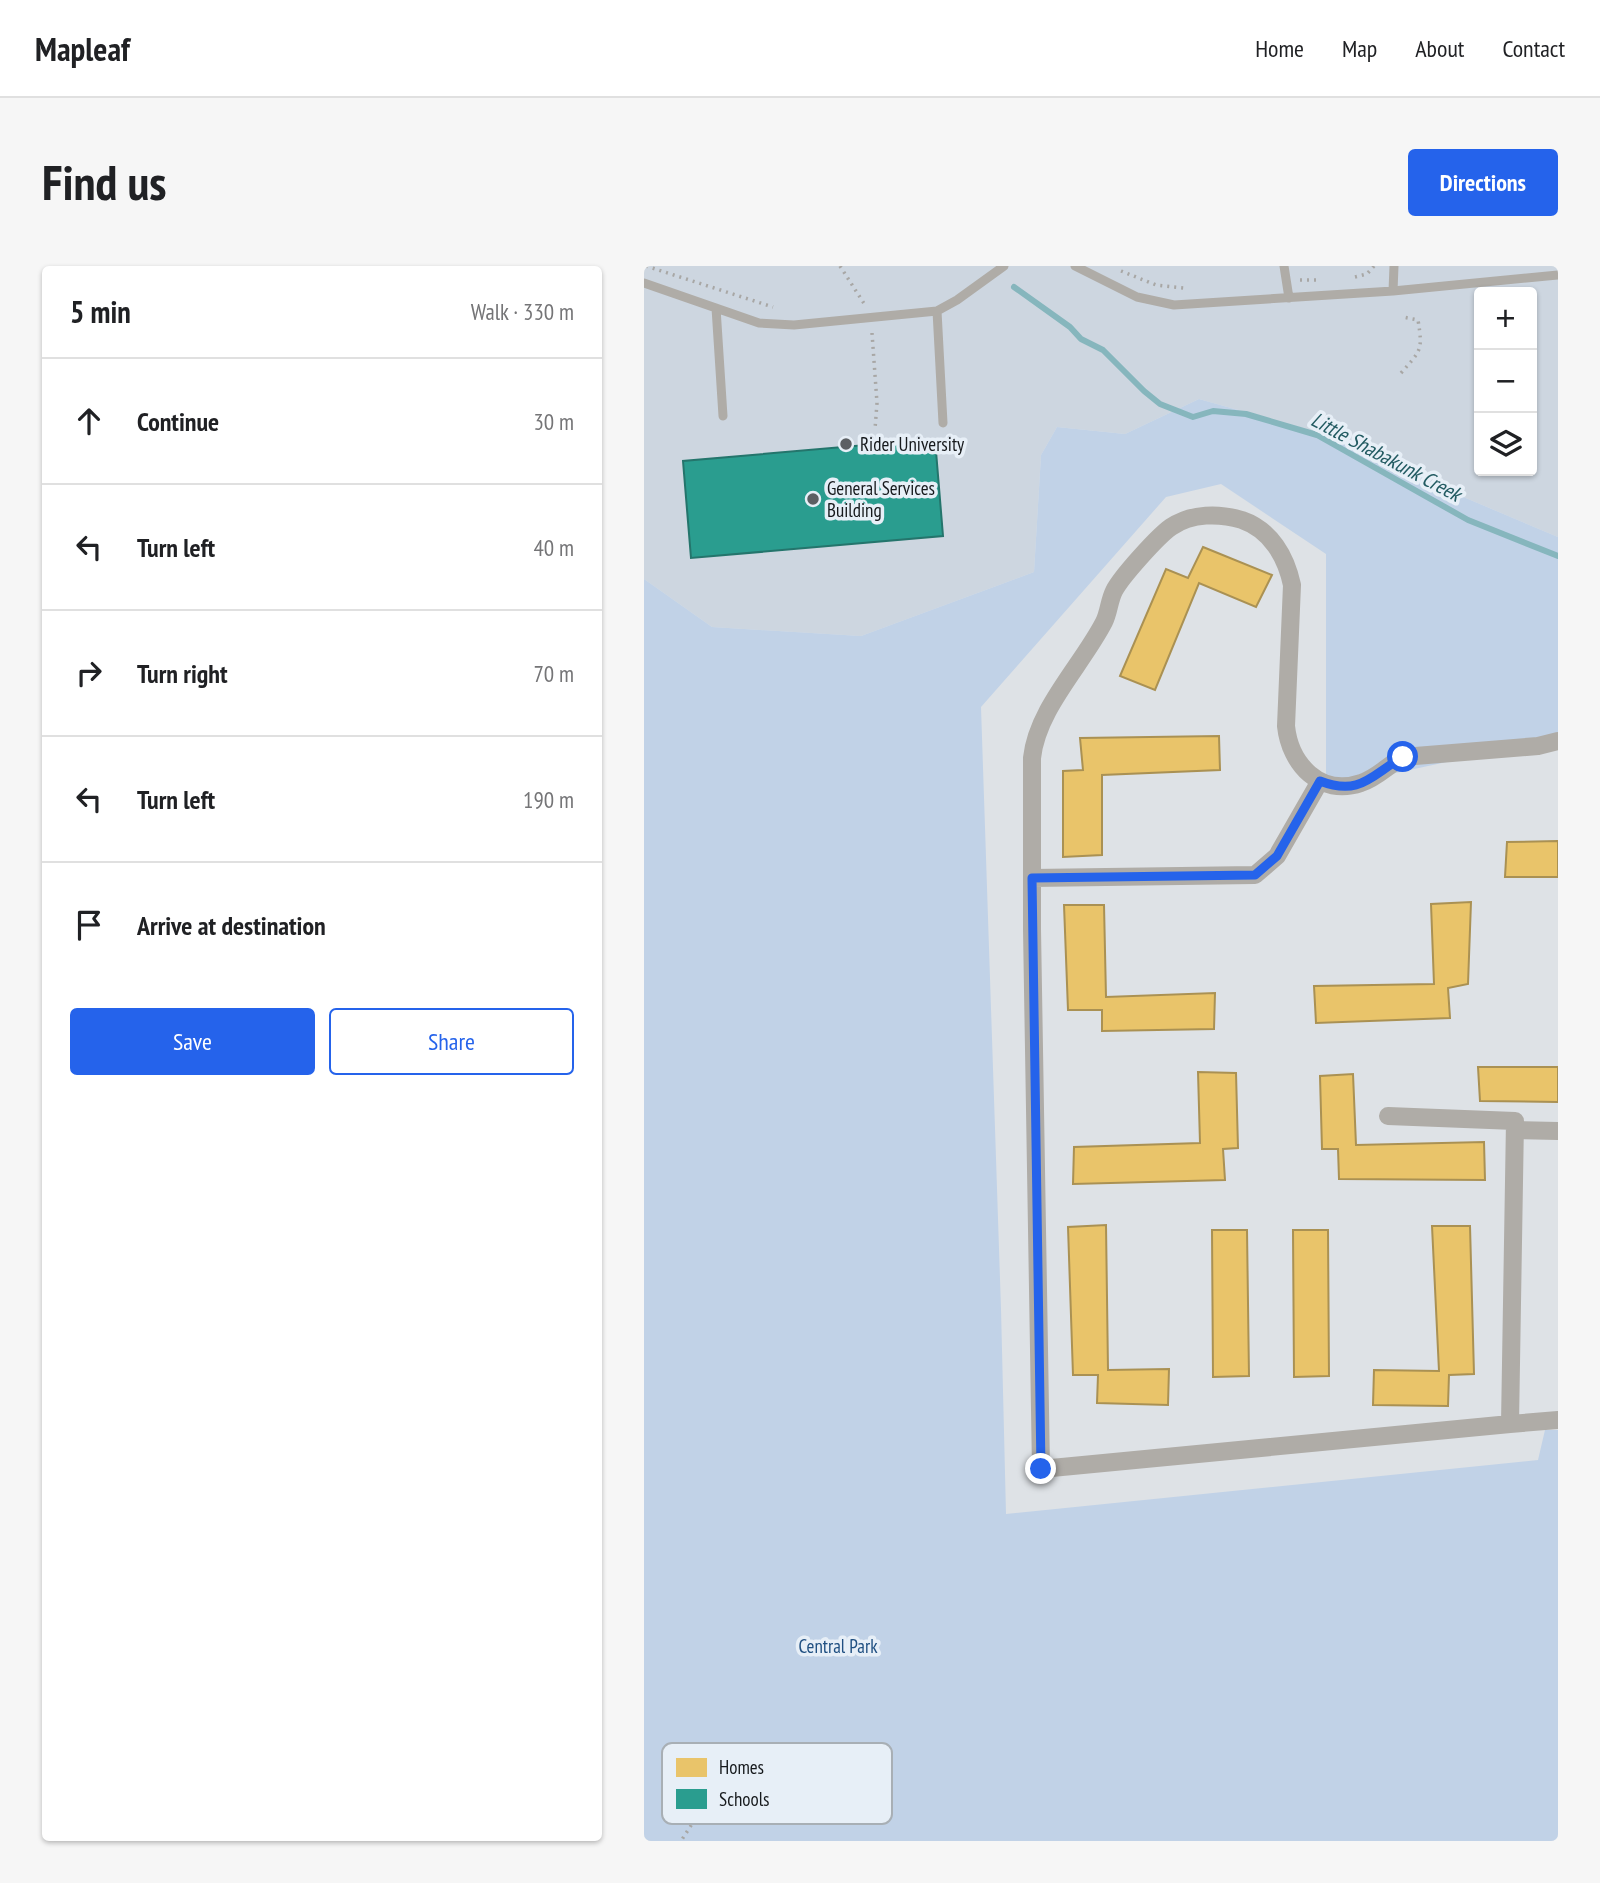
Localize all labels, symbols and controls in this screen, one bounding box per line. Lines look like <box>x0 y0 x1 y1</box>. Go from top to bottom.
text: Mapleaf <box>35 27 130 70</box>
text: Home <box>1255 33 1304 64</box>
text: Map <box>1342 33 1377 64</box>
text: About <box>1415 33 1464 64</box>
text: Contact <box>1502 33 1565 64</box>
button: Directions <box>1408 149 1558 216</box>
text: Find us <box>42 150 166 214</box>
map controls <box>1474 287 1537 476</box>
button: + <box>1474 287 1537 350</box>
text: 5 min <box>70 292 131 331</box>
text: Walk · 330 m <box>471 297 574 326</box>
button: − <box>1474 350 1537 413</box>
icon: ahead <box>70 402 108 440</box>
text: Continue <box>137 405 219 438</box>
water label: Little Shabakunk Creek <box>1307 406 1468 509</box>
text: 30 m <box>533 407 574 436</box>
button: layers <box>1474 413 1537 476</box>
place label: Rider University <box>860 432 965 456</box>
marker: Rider University <box>838 436 854 452</box>
place label: General Services Building <box>827 476 935 522</box>
marker: General Services Building <box>805 491 821 507</box>
icon: left <box>70 528 108 566</box>
text: Turn left <box>137 531 215 564</box>
text: 40 m <box>533 533 574 562</box>
icon: right <box>70 654 108 692</box>
text: Turn right <box>137 657 228 690</box>
text: 70 m <box>533 659 574 688</box>
route start <box>1387 741 1418 772</box>
icon: left <box>70 780 108 818</box>
text: Turn left <box>137 783 215 816</box>
text: 190 m <box>523 785 574 814</box>
icon: arrive <box>70 906 108 944</box>
text: Arrive at destination <box>137 909 326 942</box>
button: Save <box>70 1008 315 1075</box>
button: Share <box>329 1008 574 1075</box>
route end <box>1025 1453 1056 1484</box>
park label: Central Park <box>798 1634 878 1658</box>
legend <box>662 1743 892 1824</box>
text: Homes <box>719 1755 764 1779</box>
text: Schools <box>719 1787 770 1811</box>

